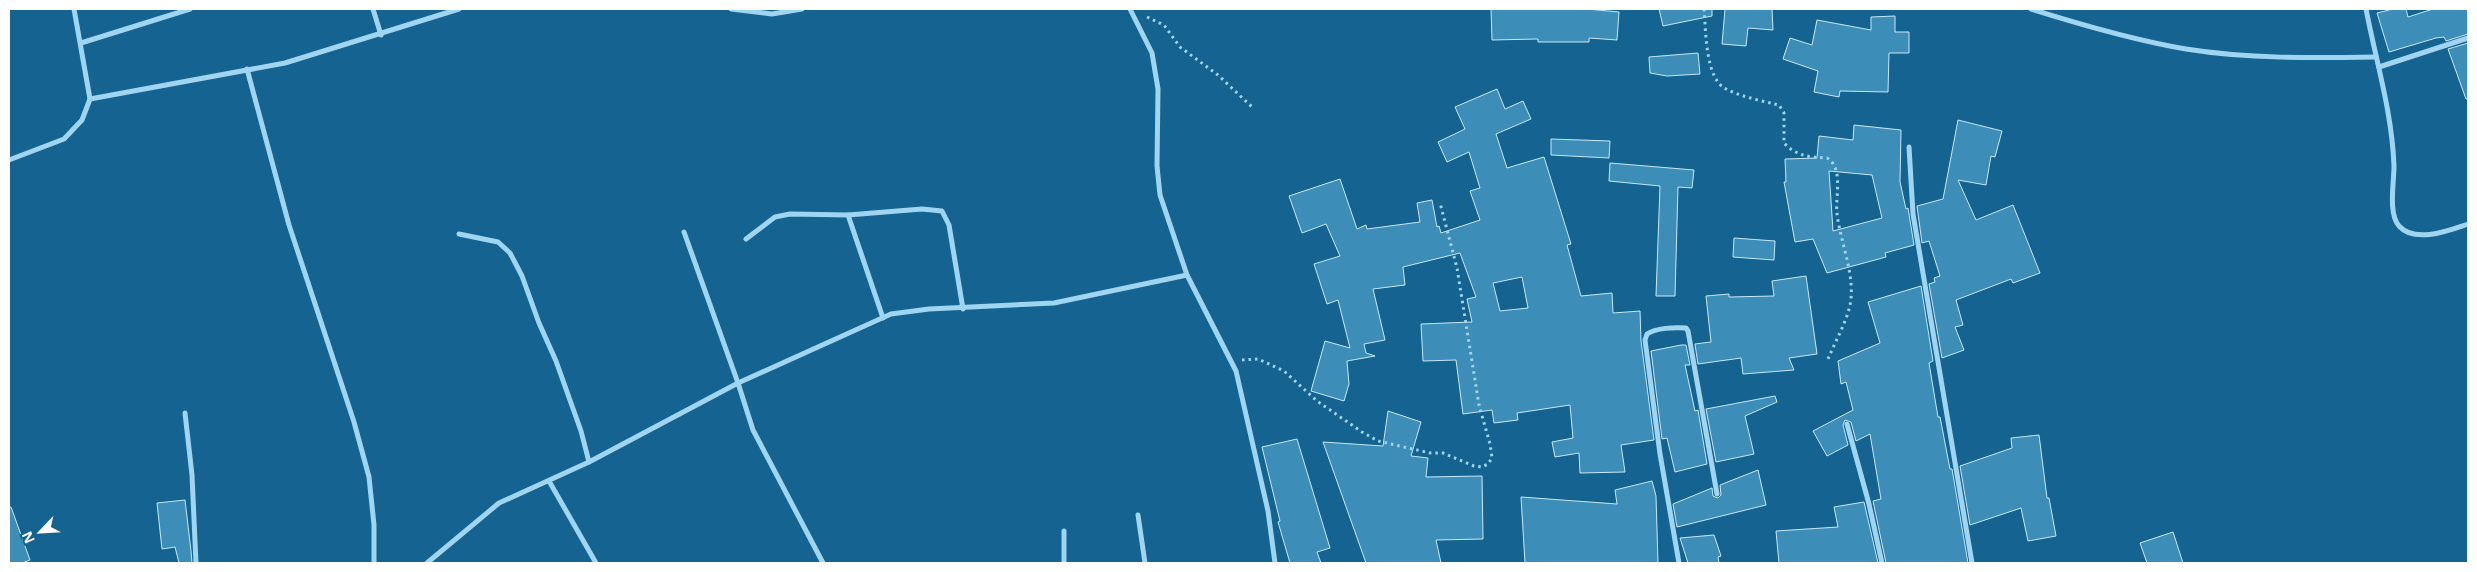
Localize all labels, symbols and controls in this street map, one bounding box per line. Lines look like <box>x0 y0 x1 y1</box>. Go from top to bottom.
north arrow <box>15 507 65 557</box>
text: N <box>17 529 39 547</box>

